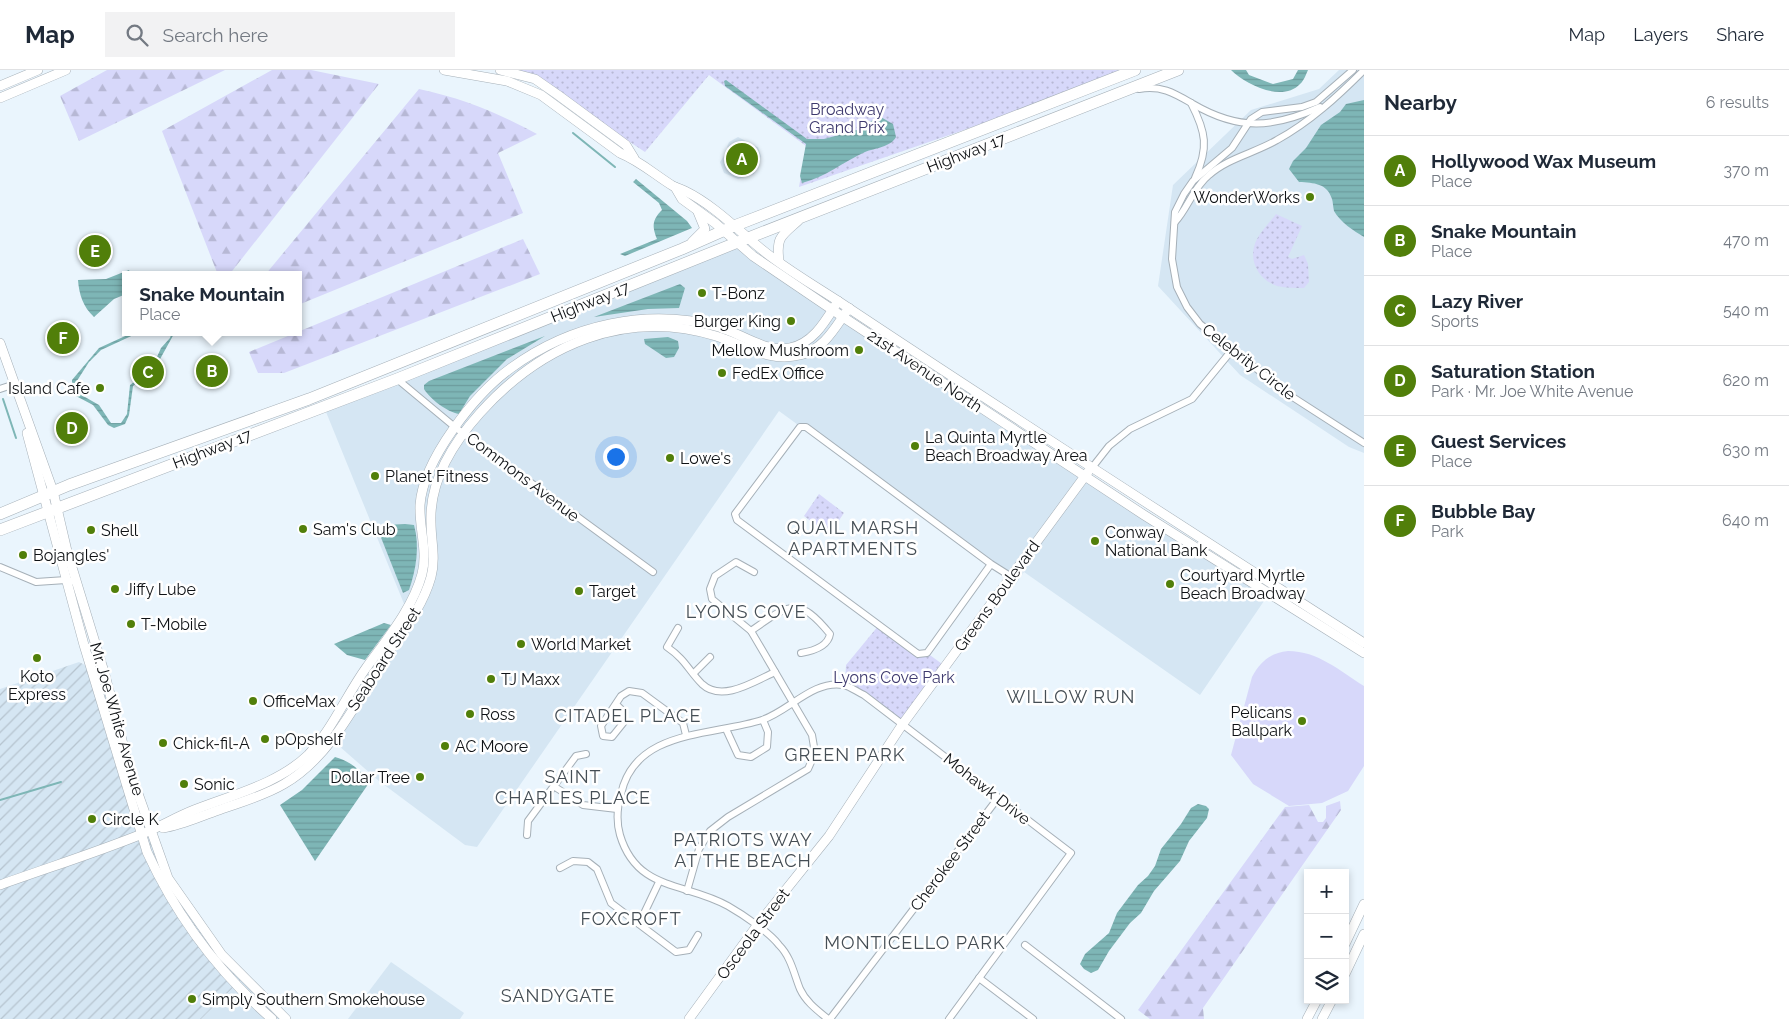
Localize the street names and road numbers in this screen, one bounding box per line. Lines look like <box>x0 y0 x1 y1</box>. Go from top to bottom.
street label: Highway 17 <box>924 129 1009 177</box>
street label: Highway 17 <box>548 277 633 326</box>
street label: Celebrity Circle <box>1199 320 1299 404</box>
street label: 21st Avenue North <box>864 326 986 416</box>
street label: Highway 17 <box>170 425 255 473</box>
street label: Commons Avenue <box>463 428 583 526</box>
street label: Greens Boulevard <box>950 537 1044 655</box>
street label: Seaboard Street <box>343 603 425 714</box>
street label: Mr. Joe White Avenue <box>86 640 148 798</box>
street label: Mohawk Drive <box>940 749 1034 829</box>
street label: Cherokee Street <box>906 807 994 915</box>
street label: Osceola Street <box>713 884 794 983</box>

